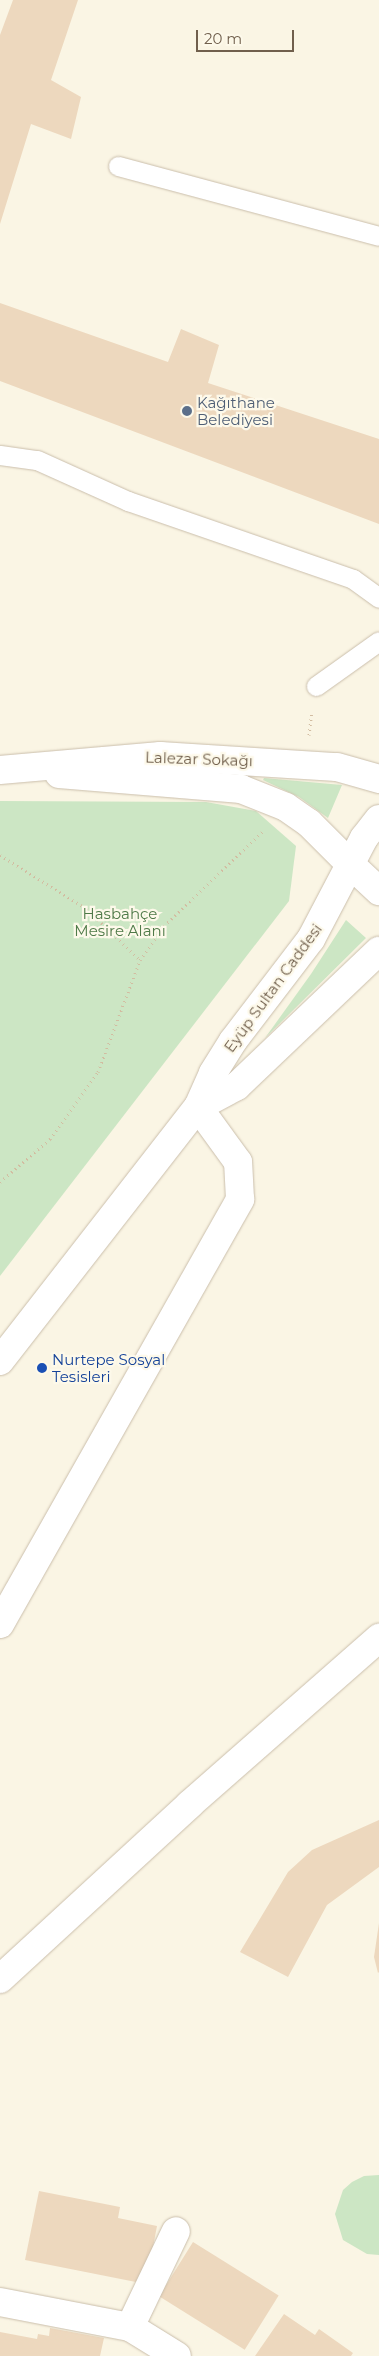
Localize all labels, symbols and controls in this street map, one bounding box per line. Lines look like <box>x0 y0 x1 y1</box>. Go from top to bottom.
scale bar <box>199 20 296 52</box>
text: 20 m <box>204 29 242 48</box>
place label: Kağıthane Belediyesi <box>197 393 275 428</box>
marker: Kağıthane Belediyesi <box>181 405 193 417</box>
street label: Lalezar Sokağı <box>145 748 253 770</box>
park label: Hasbahçe Mesire Alanı <box>74 904 166 939</box>
street label: Eyüp Sultan Caddesi <box>220 920 326 1056</box>
place label: Nurtepe Sosyal Tesisleri <box>52 1350 165 1385</box>
marker: Nurtepe Sosyal Tesisleri <box>36 1362 48 1374</box>

